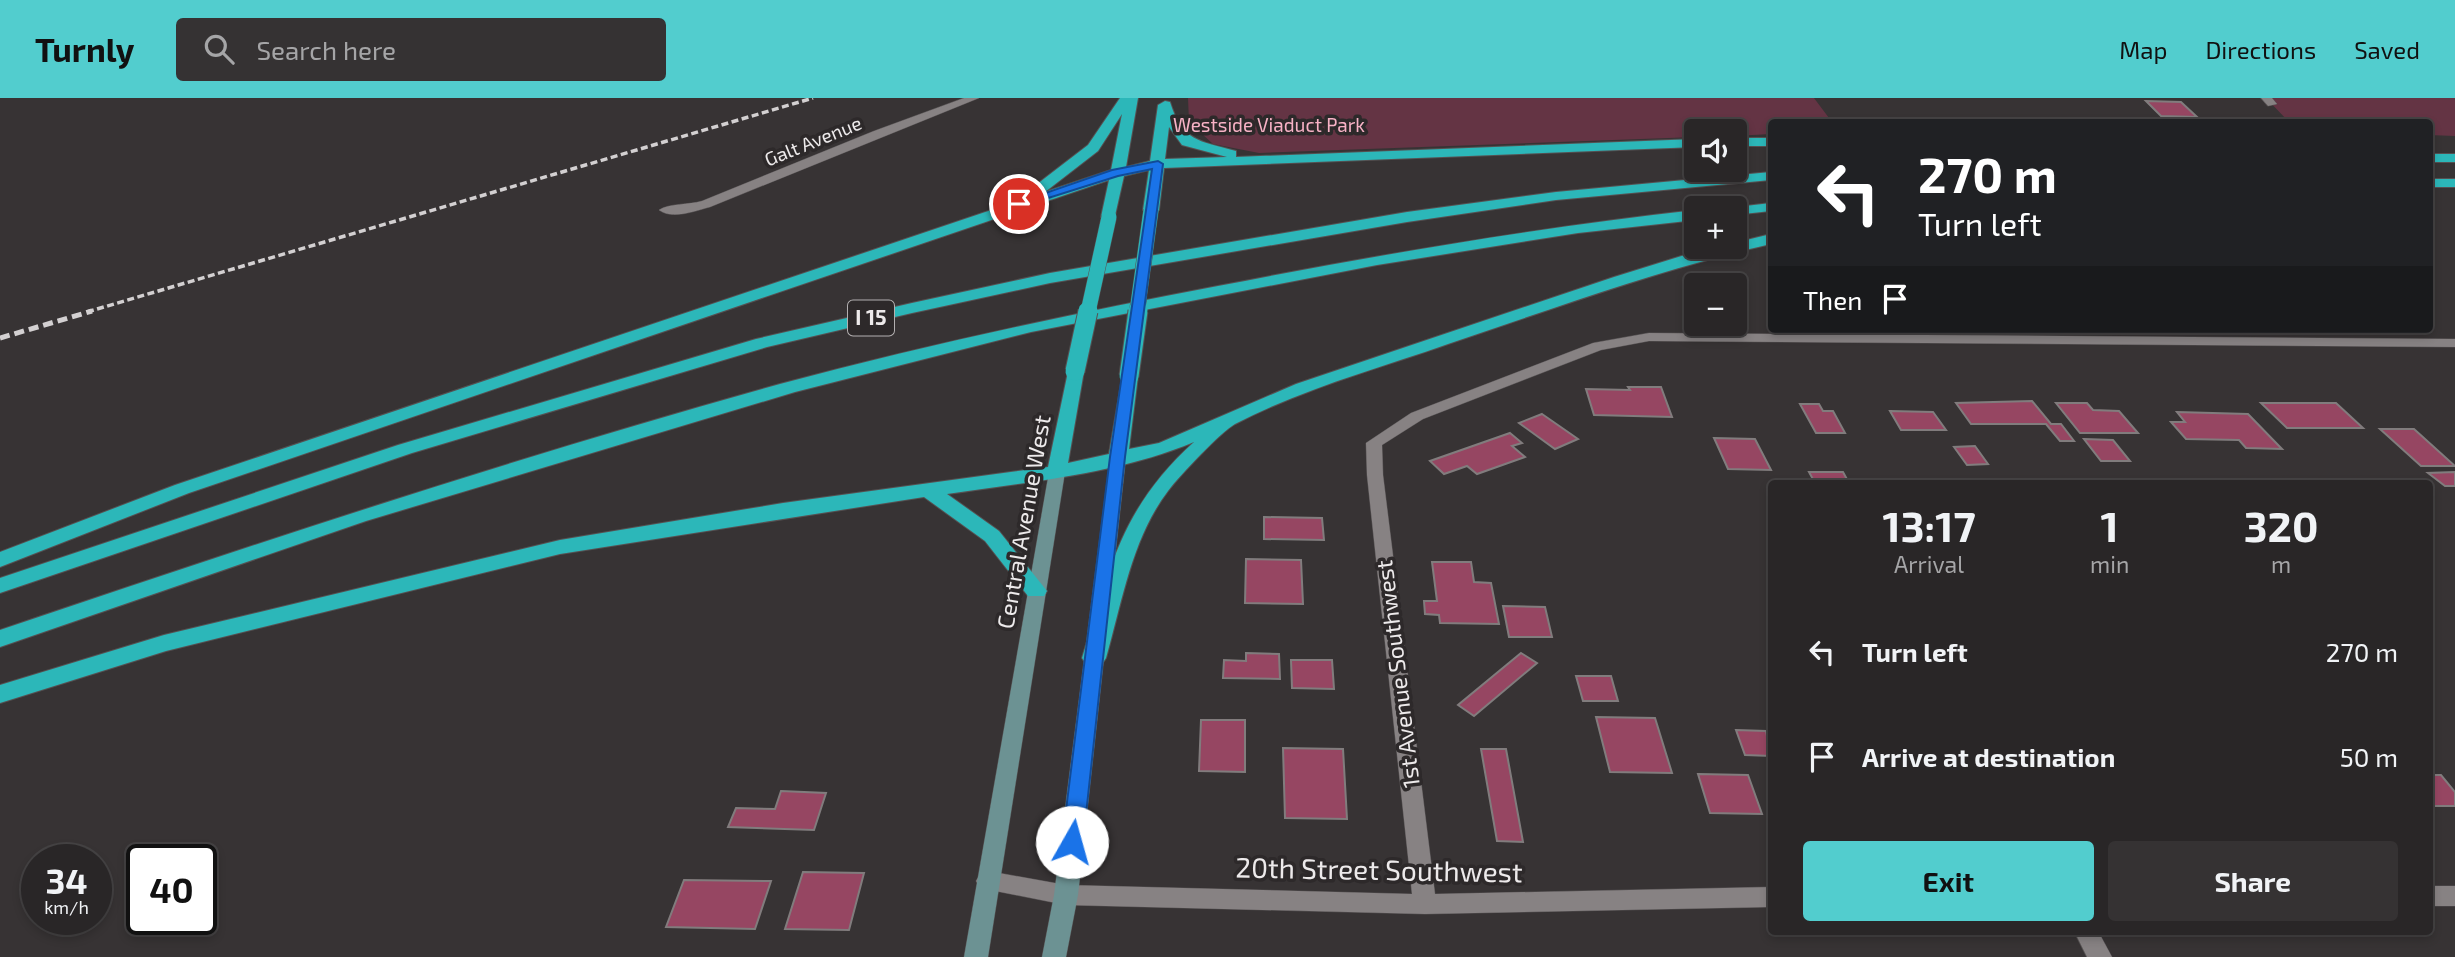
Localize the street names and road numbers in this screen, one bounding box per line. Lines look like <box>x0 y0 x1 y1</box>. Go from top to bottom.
street label: Galt Avenue <box>761 111 865 170</box>
road number: I 15 <box>848 300 894 336</box>
street label: Central Avenue West <box>990 413 1056 631</box>
street label: 1st Avenue Southwest <box>1369 558 1425 790</box>
street label: 20th Street Southwest <box>1235 849 1523 889</box>

